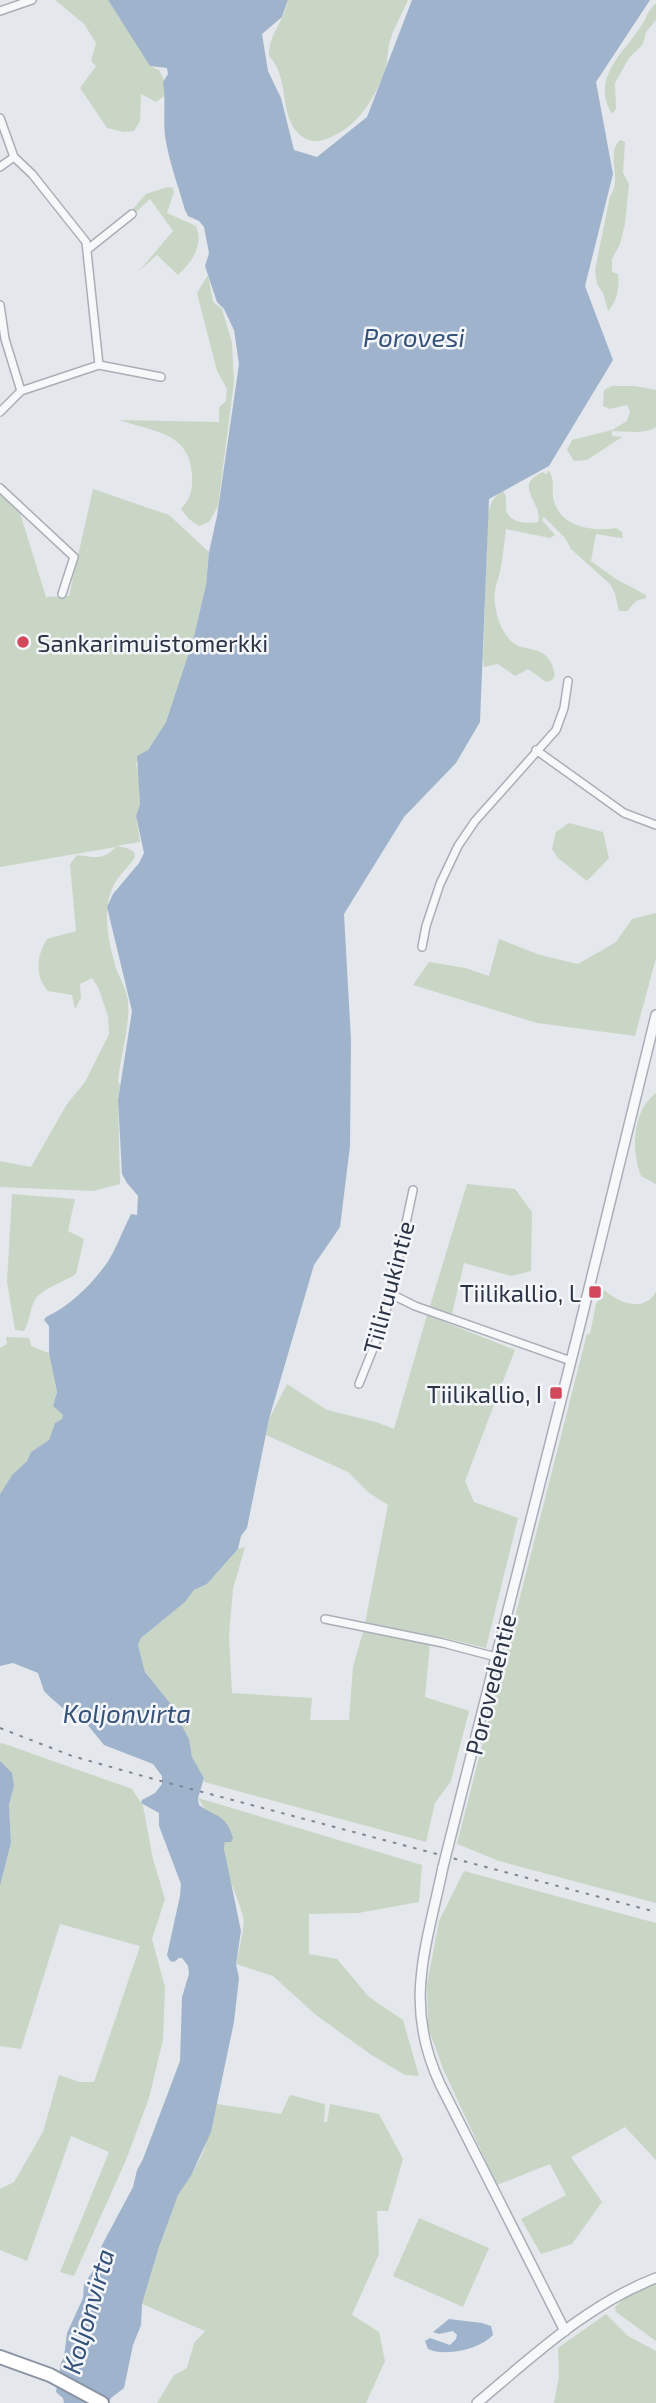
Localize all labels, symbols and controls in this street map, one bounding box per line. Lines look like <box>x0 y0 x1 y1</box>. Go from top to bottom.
water label: Porovesi <box>363 321 465 352</box>
place label: Sankarimuistomerkki <box>37 628 268 657</box>
marker: Sankarimuistomerkki <box>15 634 31 650</box>
street label: Tiiliruukintie <box>356 1218 420 1356</box>
place label: Tiilikallio, L <box>460 1278 581 1307</box>
marker: Tiilikallio, L <box>587 1284 603 1300</box>
place label: Tiilikallio, I <box>427 1379 542 1408</box>
marker: Tiilikallio, I <box>548 1385 564 1401</box>
street label: Porovedentie <box>458 1610 522 1758</box>
water label: Koljonvirta <box>63 1697 191 1728</box>
water label: Koljonvirta <box>54 2245 120 2377</box>

